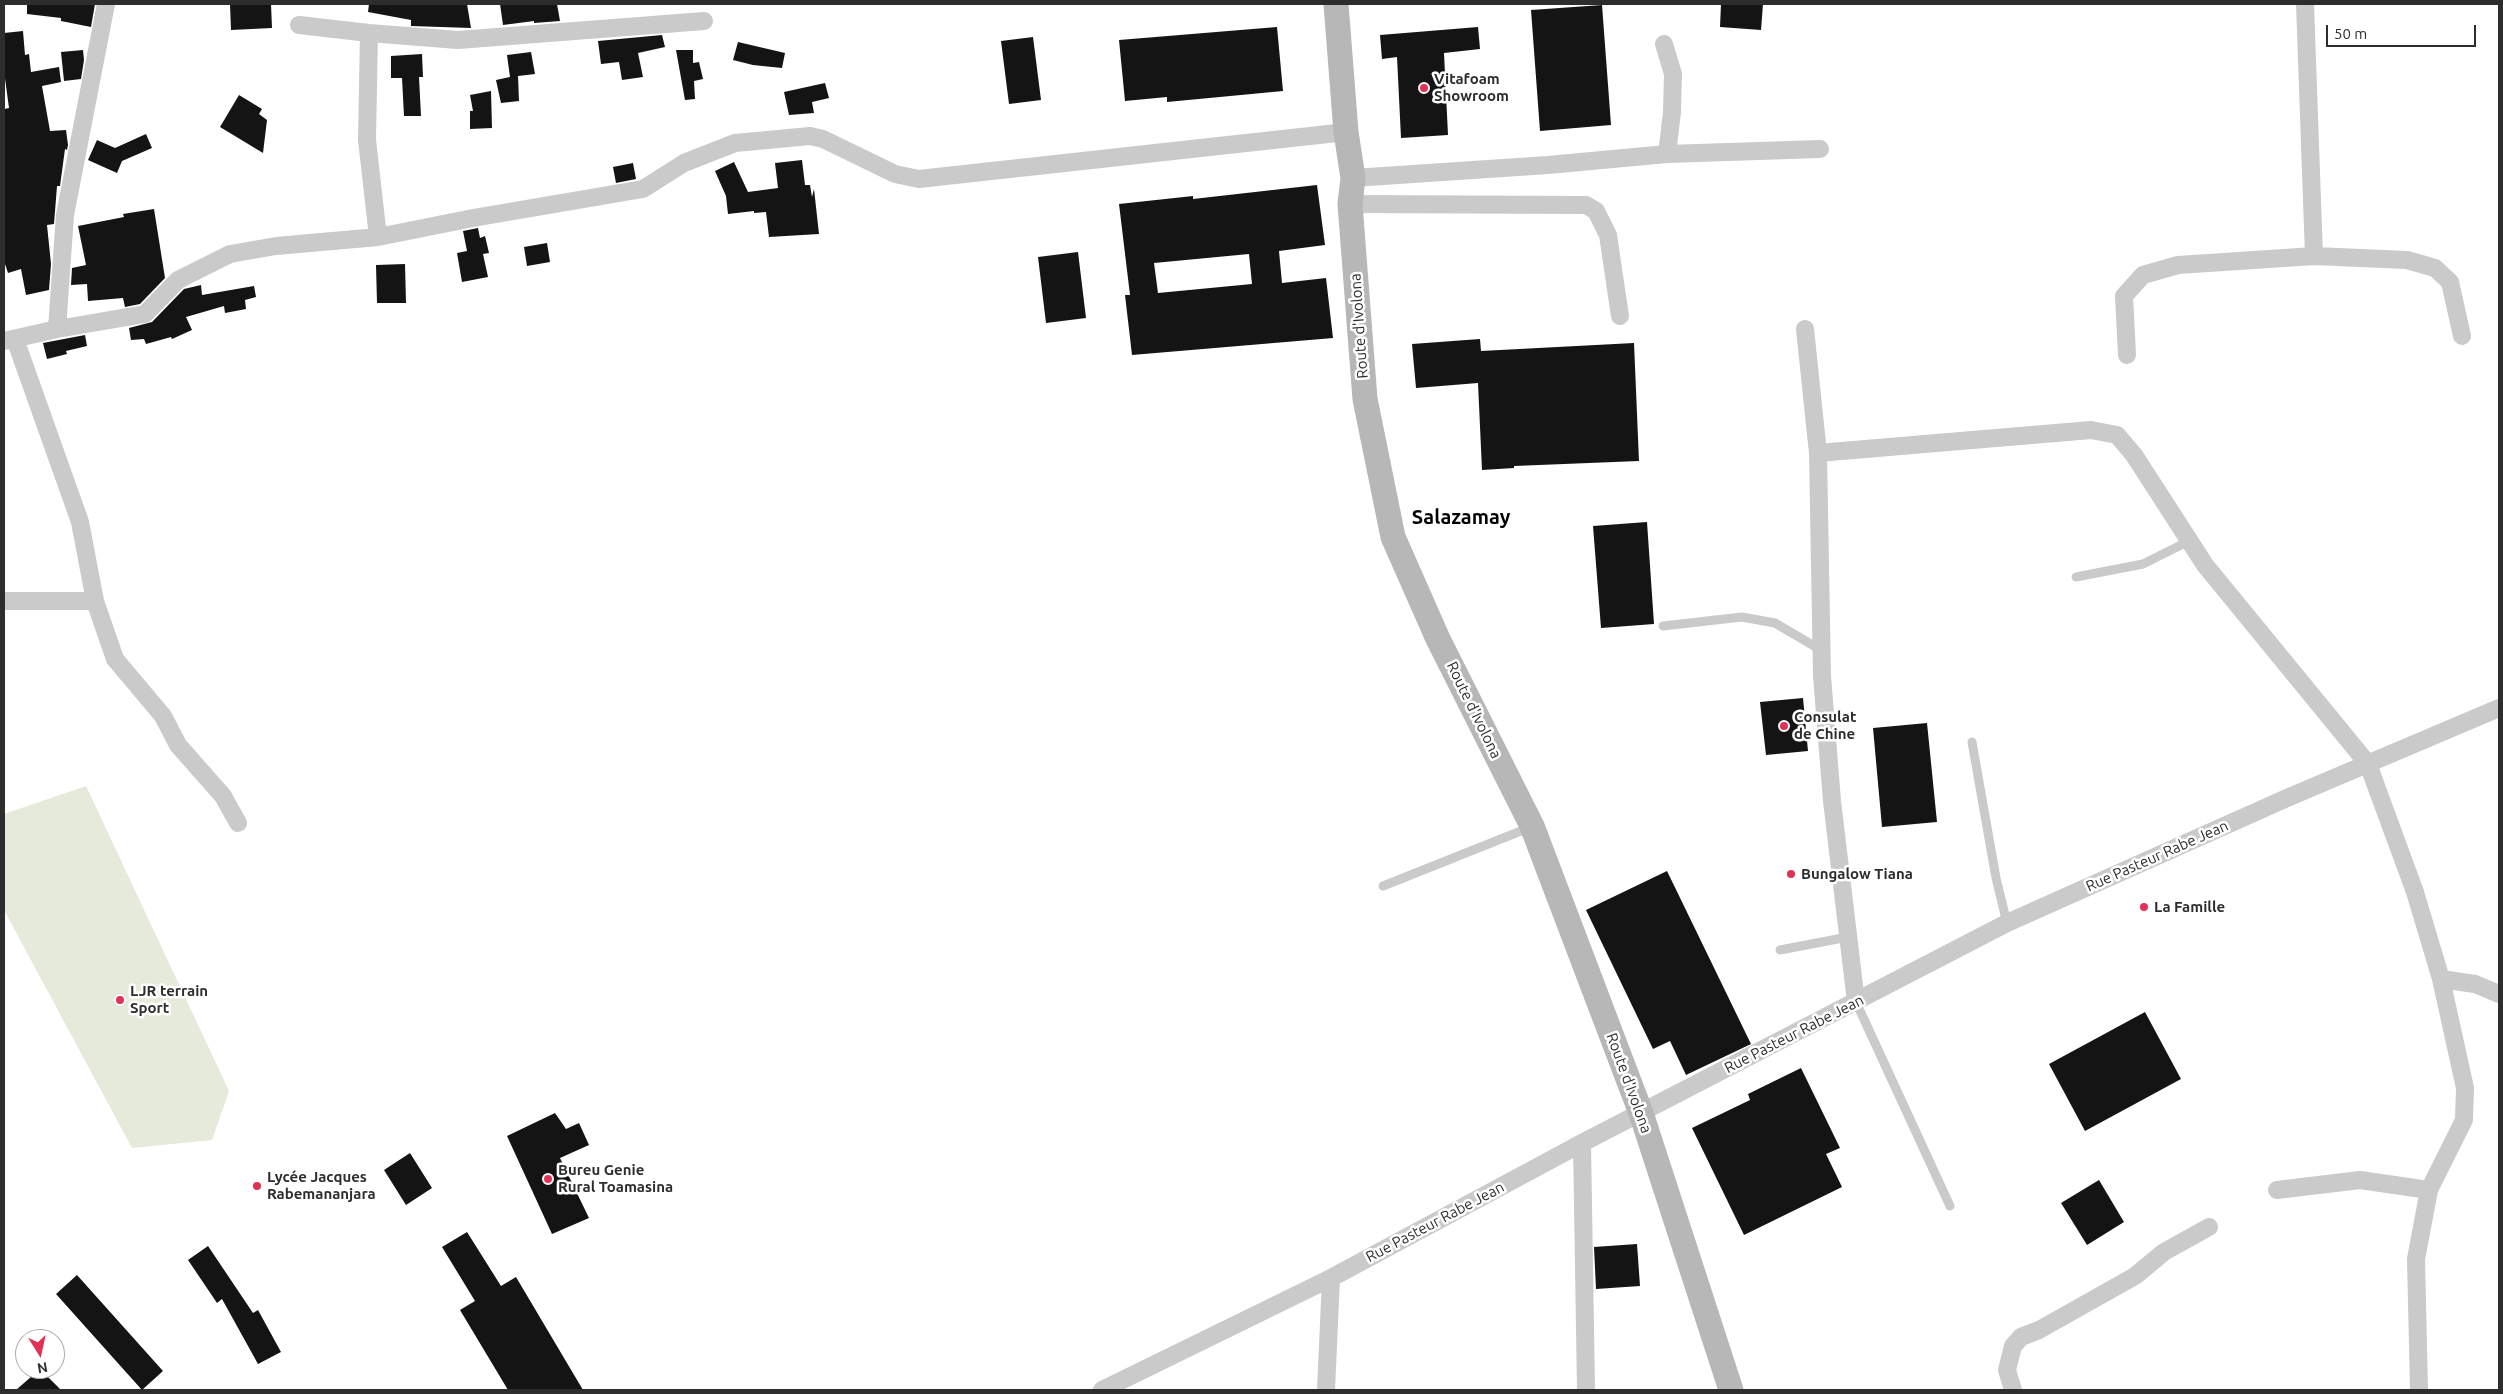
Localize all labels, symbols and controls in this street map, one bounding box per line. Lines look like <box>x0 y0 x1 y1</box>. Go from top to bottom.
scale bar <box>2328 15 2478 47</box>
text: 50 m <box>2334 25 2367 42</box>
place label: Vitafoam Showroom <box>1434 70 1509 105</box>
marker: Vitafoam Showroom <box>1418 82 1430 94</box>
street label: Route d'Ivolona <box>1346 273 1372 379</box>
district label: Salazamay <box>1412 505 1510 529</box>
street label: Route d'Ivolona <box>1443 659 1505 761</box>
place label: Consulat de Chine <box>1794 708 1856 743</box>
marker: Consulat de Chine <box>1778 720 1790 732</box>
street label: Rue Pasteur Rabe Jean <box>2083 816 2231 896</box>
place label: Bungalow Tiana <box>1801 865 1913 883</box>
marker: Bungalow Tiana <box>1785 868 1797 880</box>
place label: La Famille <box>2154 898 2225 916</box>
marker: La Famille <box>2138 901 2150 913</box>
place label: LJR terrain Sport <box>130 982 208 1017</box>
street label: Rue Pasteur Rabe Jean <box>1721 991 1867 1077</box>
marker: LJR terrain Sport <box>114 994 126 1006</box>
street label: Route d'Ivolona <box>1602 1030 1656 1136</box>
place label: Bureu Genie Rural Toamasina <box>558 1161 673 1196</box>
place label: Lycée Jacques Rabemananjara <box>267 1168 376 1203</box>
marker: Bureu Genie Rural Toamasina <box>542 1173 554 1185</box>
street label: Rue Pasteur Rabe Jean <box>1363 1178 1507 1266</box>
marker: Lycée Jacques Rabemananjara <box>251 1180 263 1192</box>
north arrow <box>15 1329 65 1379</box>
text: N <box>36 1359 49 1377</box>

